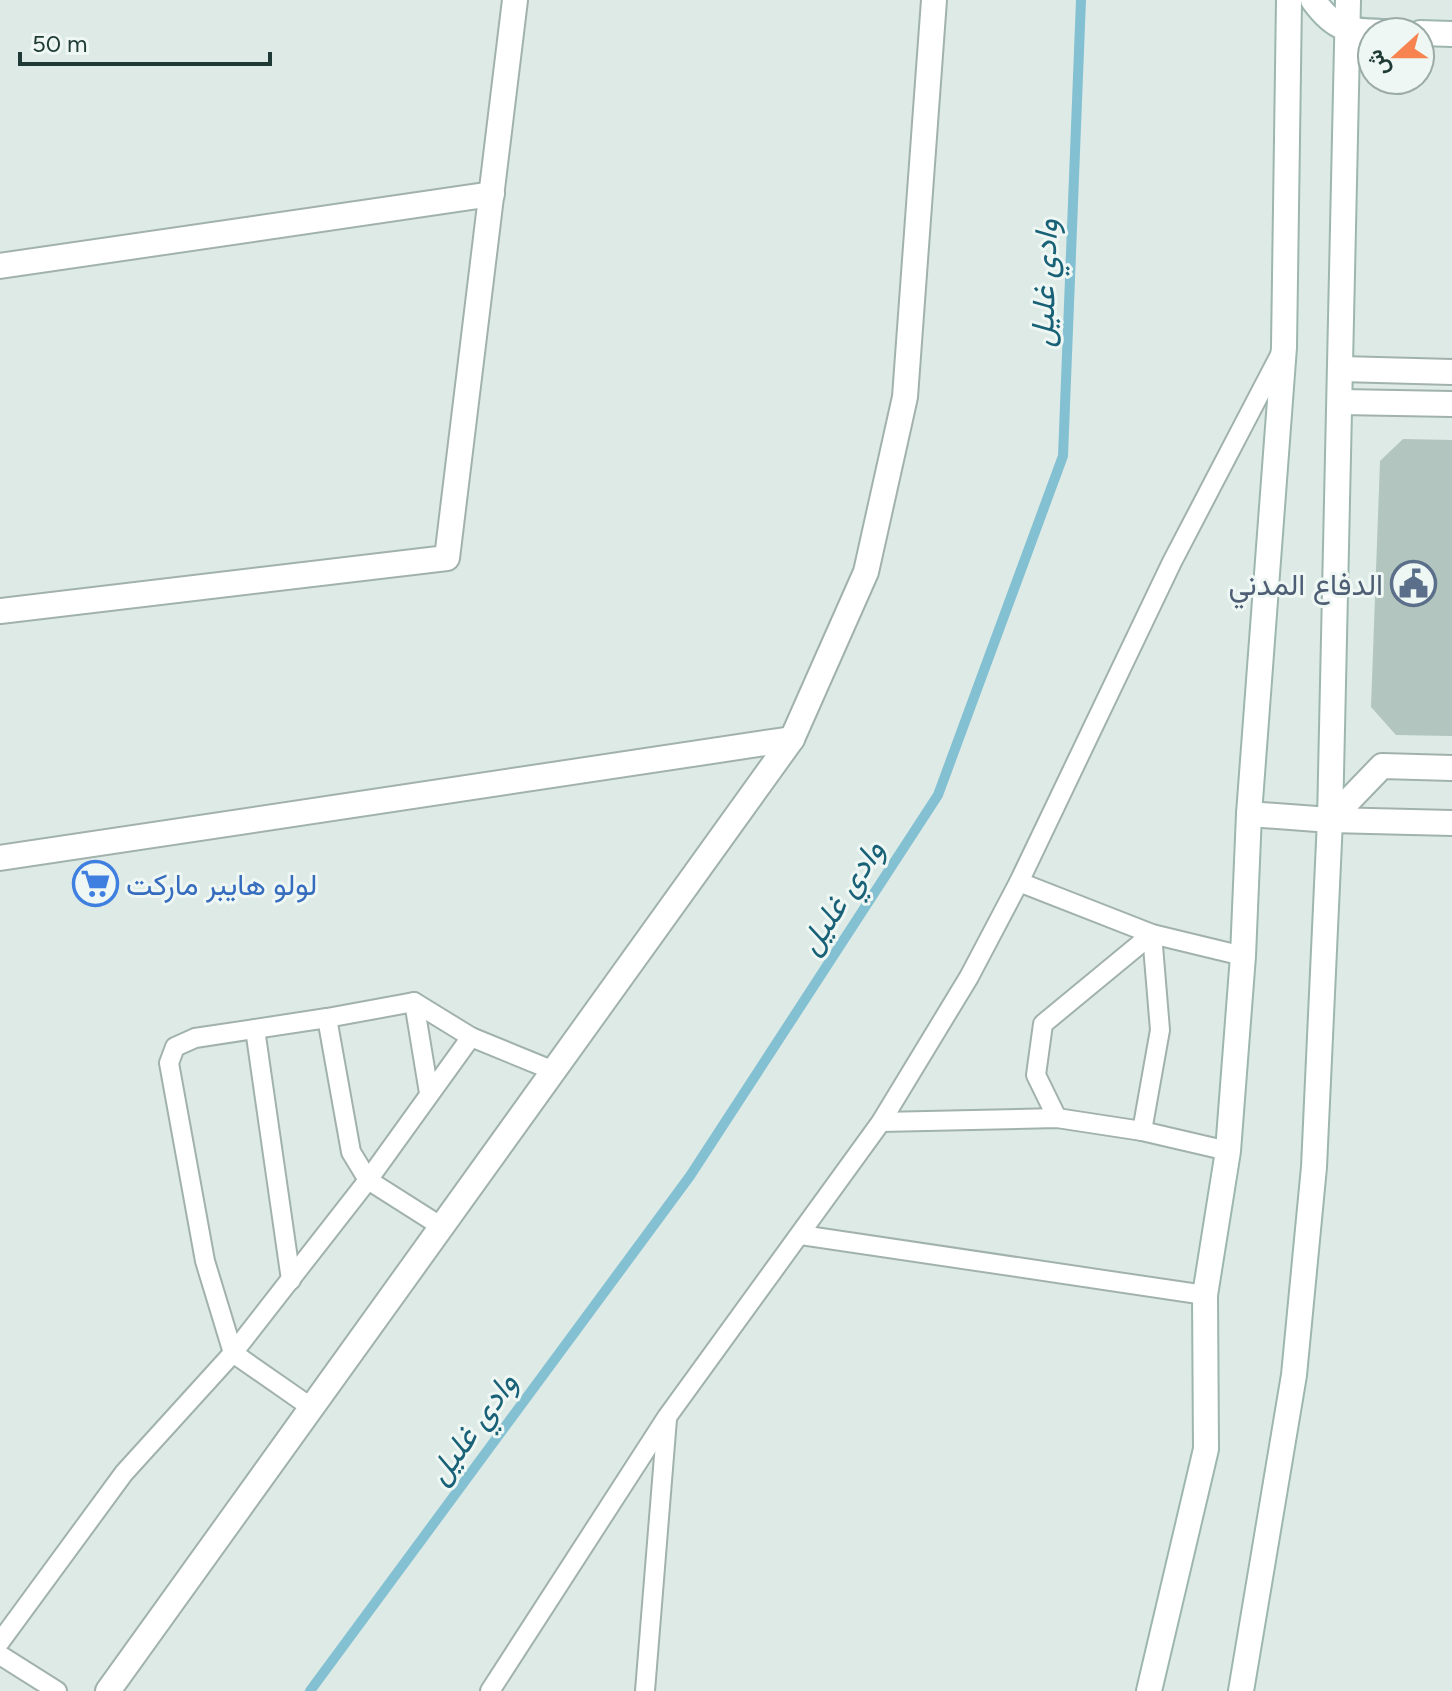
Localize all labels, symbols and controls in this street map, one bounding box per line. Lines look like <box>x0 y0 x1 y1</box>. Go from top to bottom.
scale bar <box>20 16 270 66</box>
north arrow <box>1356 16 1436 96</box>
text: 50 m <box>32 29 88 58</box>
text: ش <box>1360 46 1395 80</box>
water label: وادي غليل <box>1023 218 1072 348</box>
public building icon: الدفاع المدني <box>1390 560 1438 608</box>
place label: الدفاع المدني <box>1229 566 1383 609</box>
water label: وادي غليل <box>790 833 898 965</box>
supermarket icon: لولو هايبر ماركت <box>71 860 119 908</box>
place label: لولو هايبر ماركت <box>126 866 317 903</box>
water label: وادي غليل <box>419 1365 531 1495</box>

